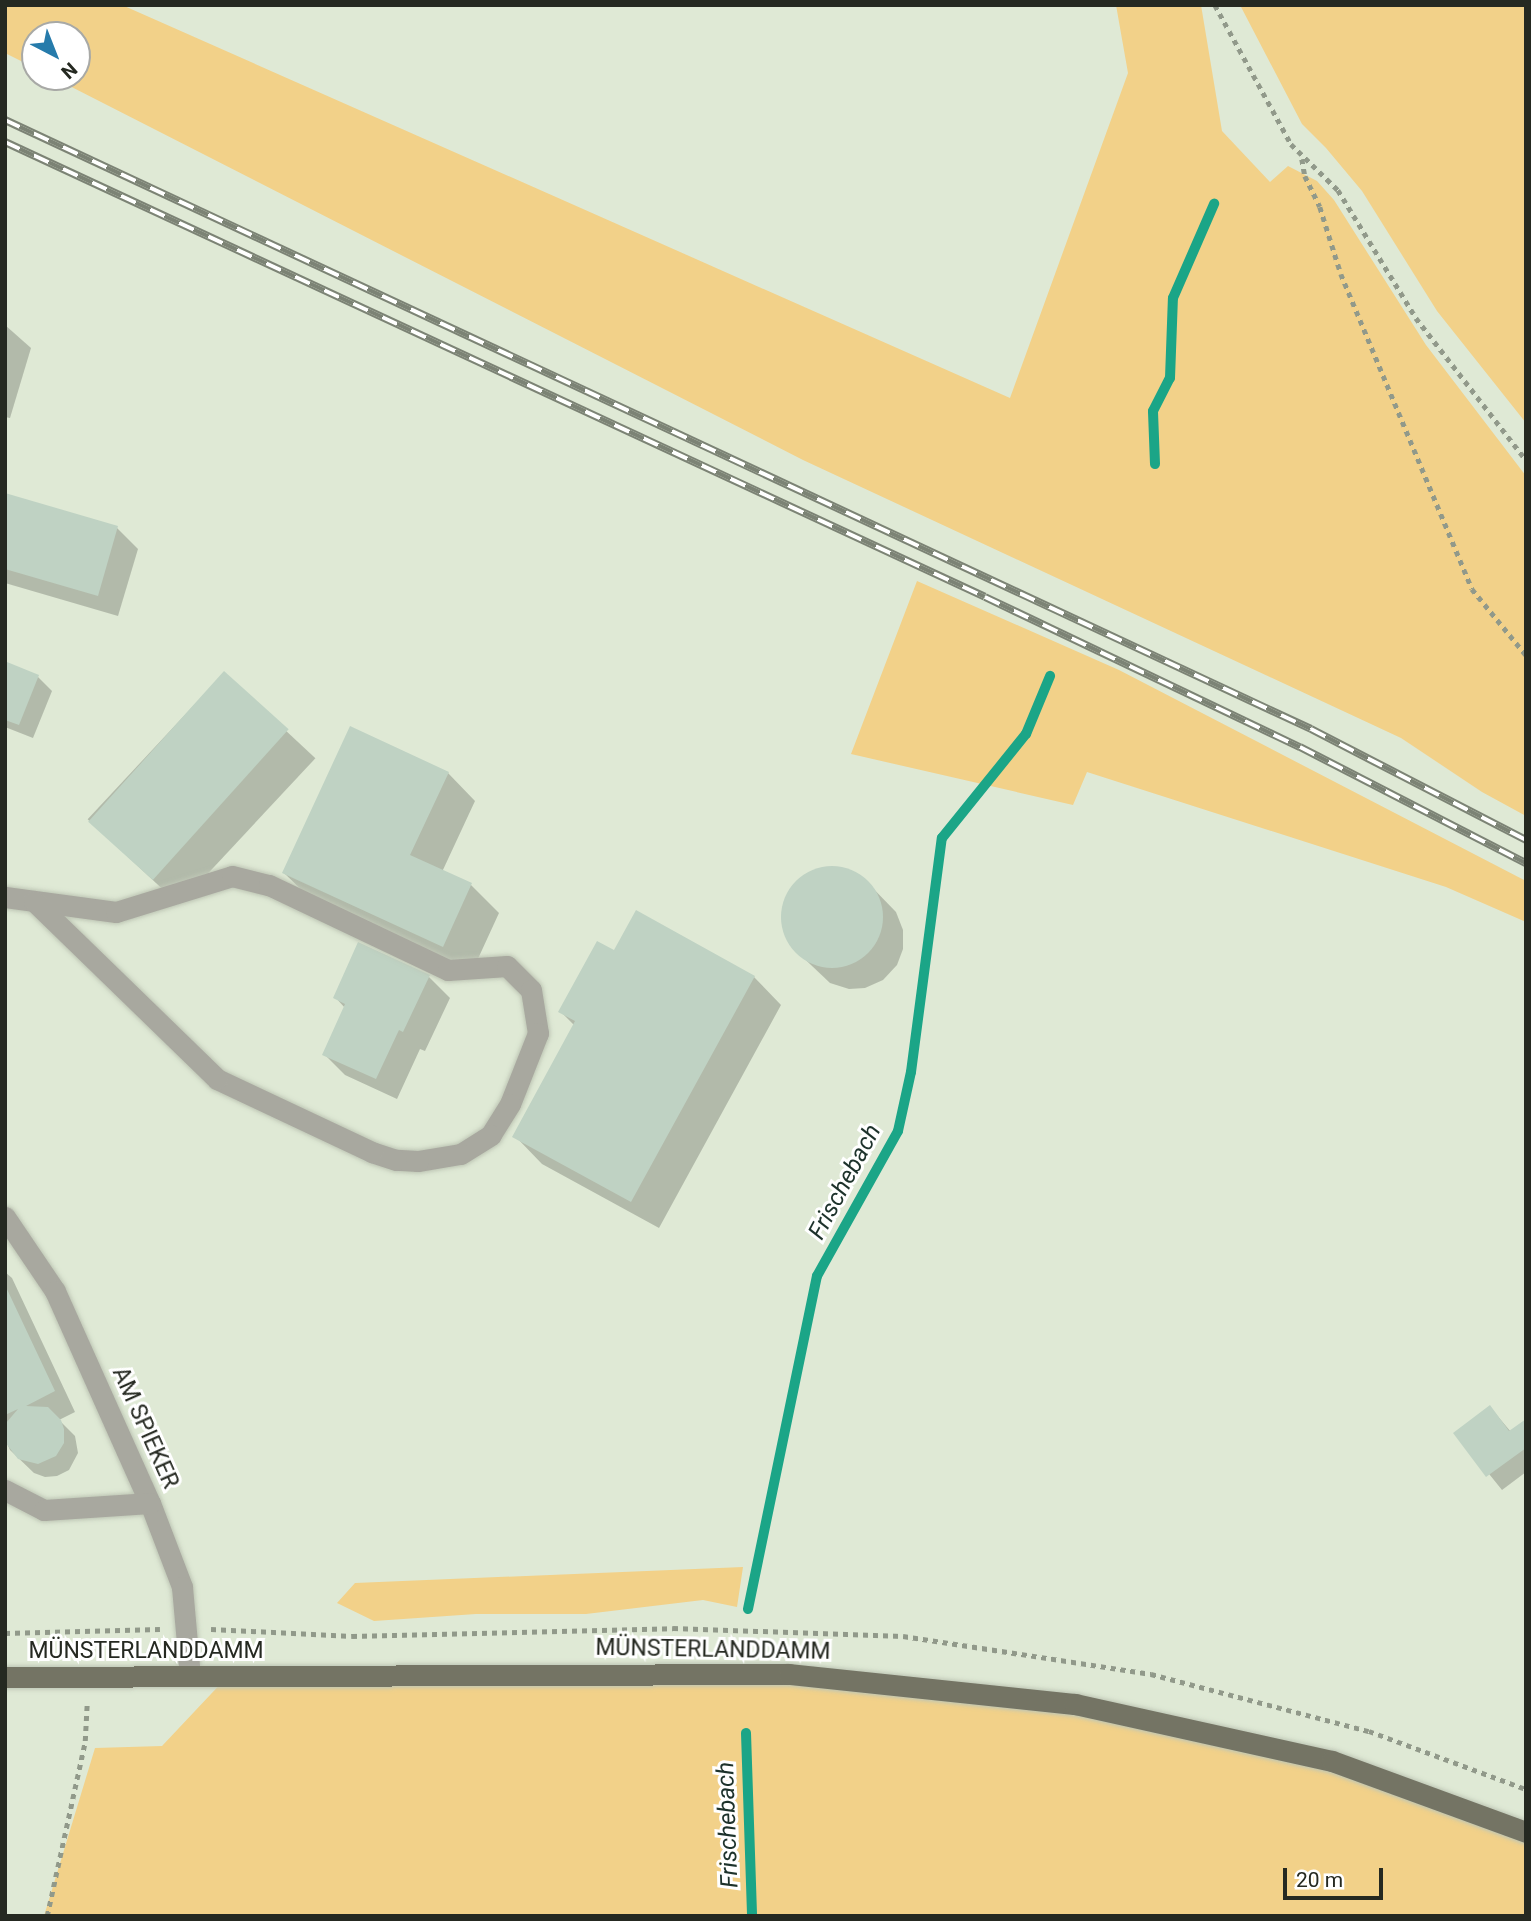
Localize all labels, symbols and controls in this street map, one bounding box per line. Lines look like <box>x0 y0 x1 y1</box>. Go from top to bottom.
north arrow <box>21 21 91 91</box>
text: N <box>56 57 82 84</box>
water label: Frischebach <box>803 1120 887 1244</box>
street label: AM SPIEKER <box>106 1363 184 1493</box>
street label: MÜNSTERLANDDAMM <box>595 1634 831 1666</box>
street label: MÜNSTERLANDDAMM <box>28 1637 264 1665</box>
water label: Frischebach <box>711 1761 745 1889</box>
scale bar <box>1286 1854 1386 1898</box>
text: 20 m <box>1296 1868 1343 1892</box>

